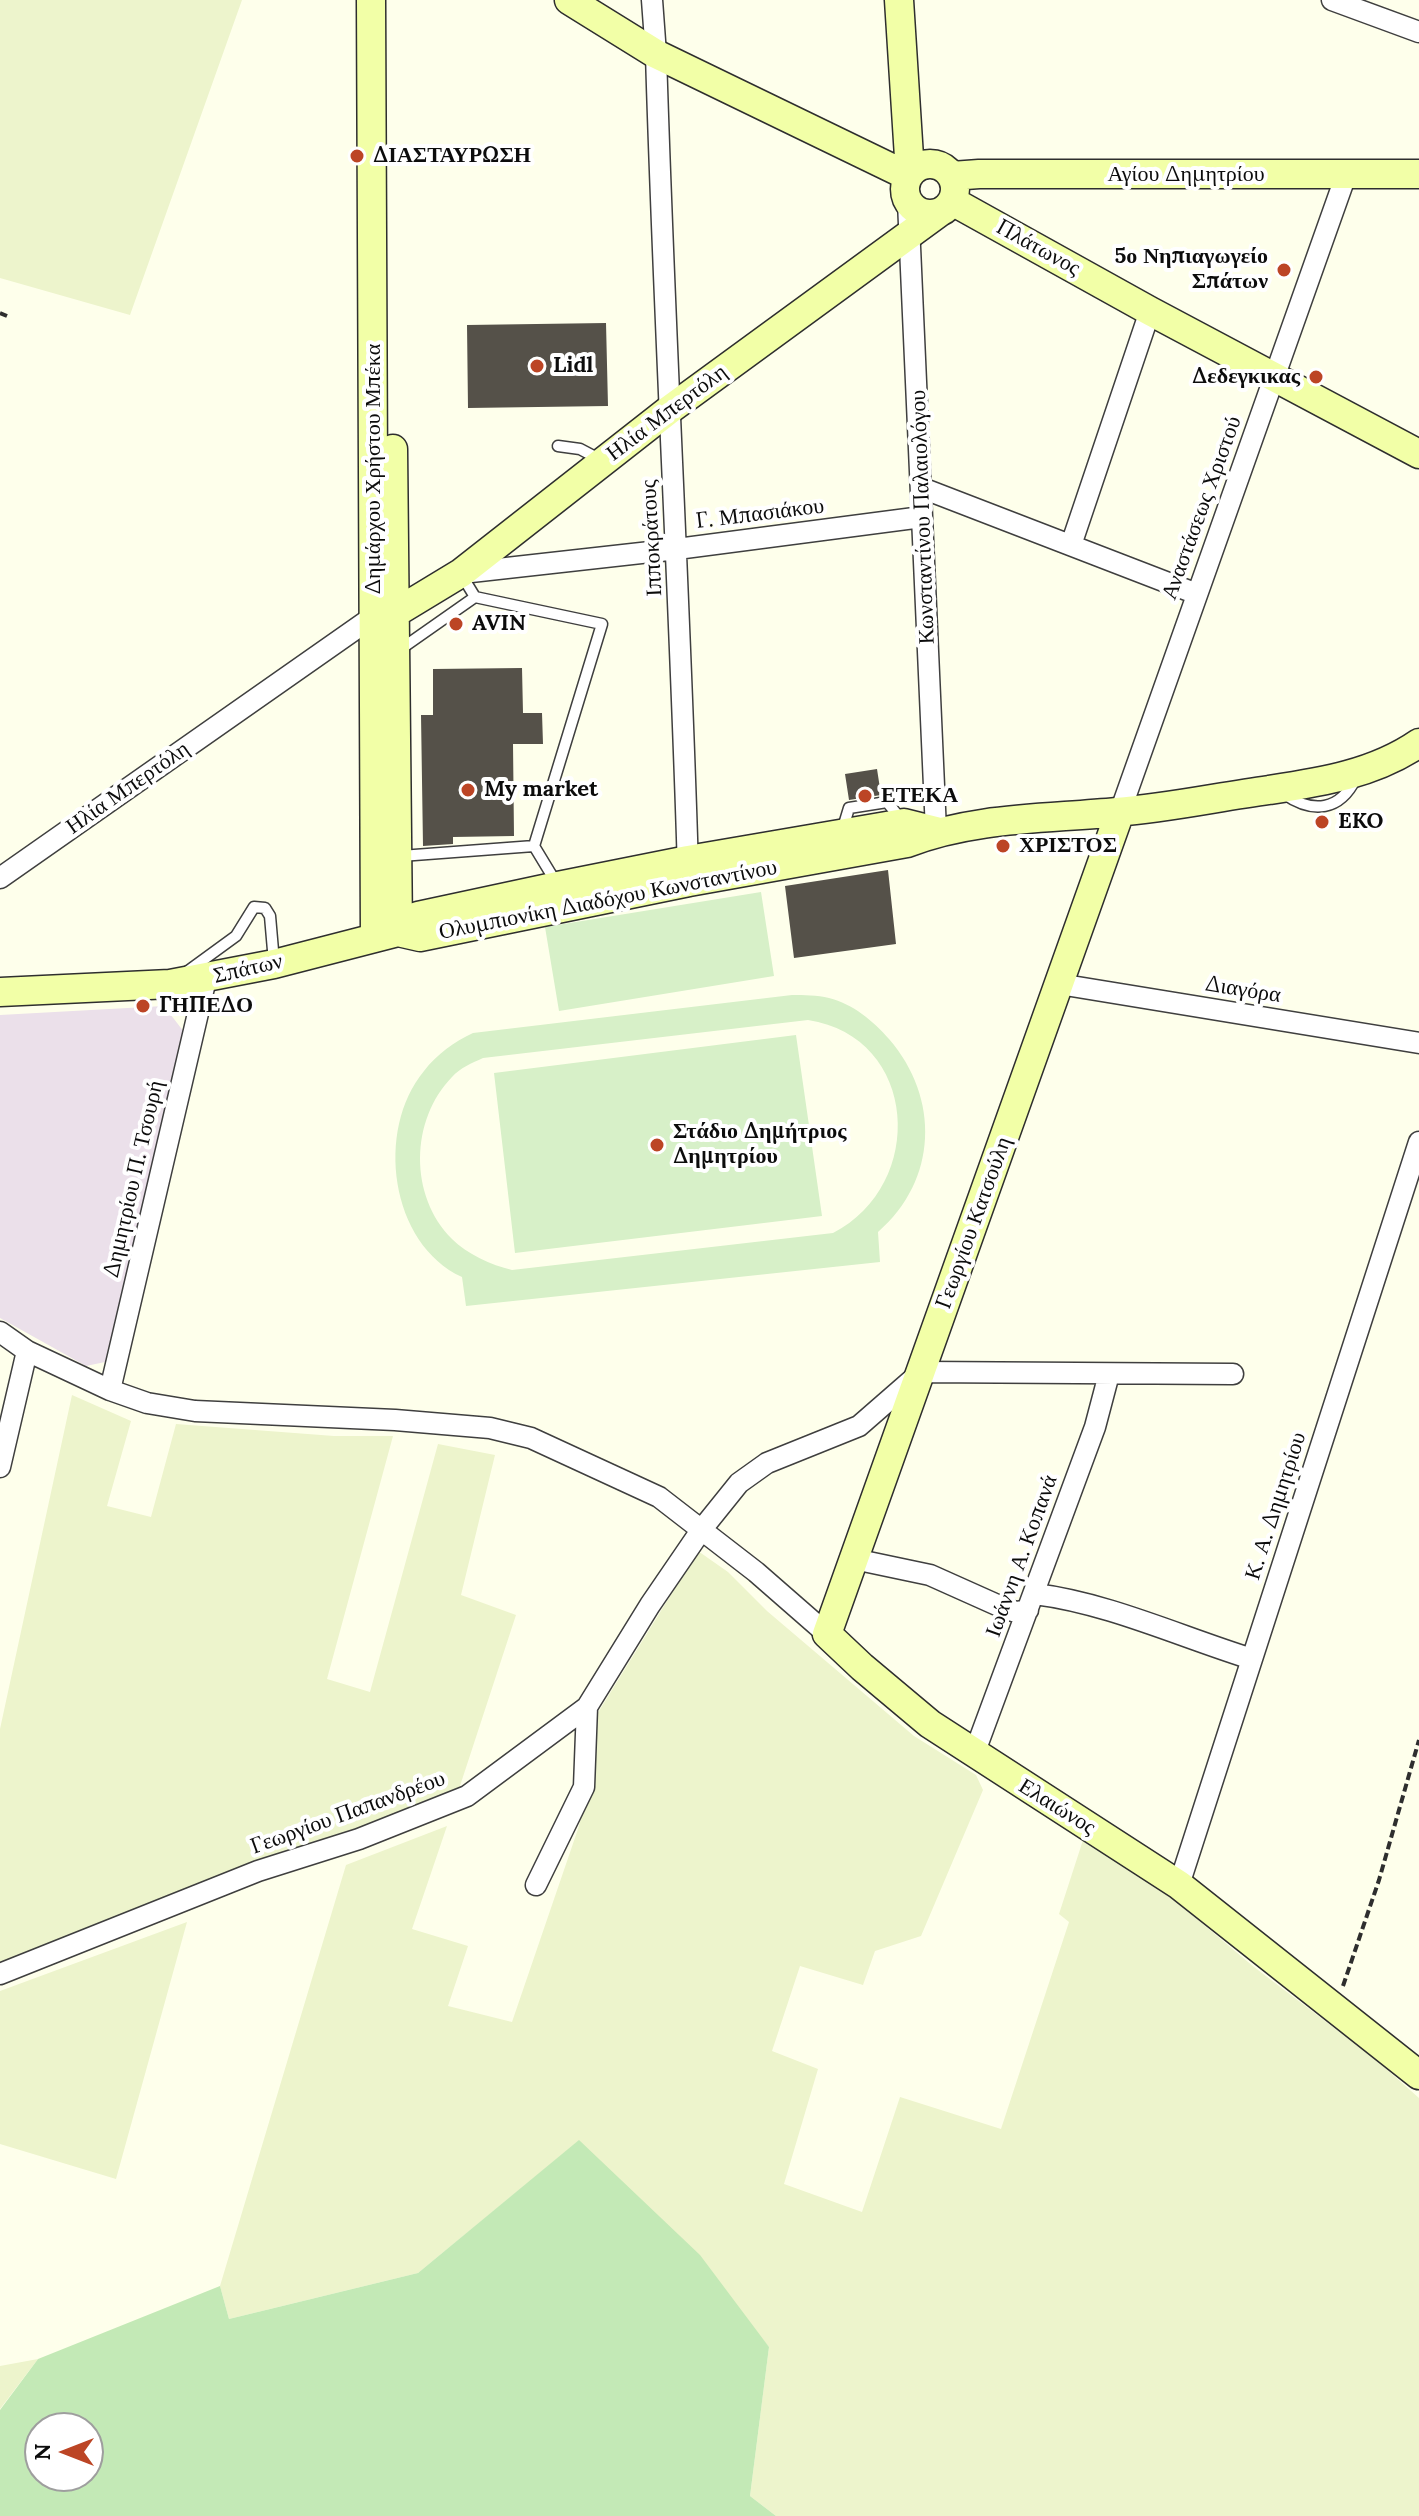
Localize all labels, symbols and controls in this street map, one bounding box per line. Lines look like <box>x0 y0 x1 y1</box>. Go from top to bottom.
place label: ΔΙΑΣΤΑΥΡΩΣΗ <box>373 143 531 169</box>
marker: ΔΙΑΣΤΑΥΡΩΣΗ <box>348 147 366 165</box>
street label: Αγίου Δημητρίου <box>1107 162 1265 188</box>
street label: Πλάτωνος <box>991 214 1085 282</box>
place label: 5ο Νηπιαγωγείο Σπάτων <box>1114 244 1268 296</box>
marker: 5ο Νηπιαγωγείο Σπάτων <box>1275 261 1293 279</box>
street label: Δημάρχου Χρήστου Μπέκα <box>361 344 387 594</box>
place label: Lidl <box>553 353 593 379</box>
marker: Lidl <box>528 357 546 375</box>
street label: Ηλία Μπερτόλη <box>602 359 732 467</box>
place label: Δεδεγκικας <box>1192 364 1300 390</box>
marker: Δεδεγκικας <box>1307 368 1325 386</box>
street label: Κωνσταντίνου Παλαιολόγου <box>905 389 941 645</box>
street label: Αναστάσεως Χριστού <box>1157 413 1247 603</box>
street label: Ιπποκράτους <box>636 479 668 597</box>
street label: Γ. Μπασιάκου <box>694 493 826 535</box>
place label: AVIN <box>472 611 526 637</box>
marker: AVIN <box>447 615 465 633</box>
street label: Ηλία Μπερτόλη <box>61 736 195 840</box>
place label: My market <box>484 777 598 803</box>
marker: My market <box>459 781 477 799</box>
place label: ΕΤΕΚΑ <box>881 783 958 809</box>
marker: ΕΤΕΚΑ <box>856 787 874 805</box>
place label: EKO <box>1338 809 1383 835</box>
marker: EKO <box>1313 813 1331 831</box>
place label: ΧΡΙΣΤΟΣ <box>1019 833 1117 859</box>
marker: ΧΡΙΣΤΟΣ <box>994 837 1012 855</box>
street label: Ολυμπιονίκη Διαδόχου Κωνσταντίνου <box>437 854 779 946</box>
street label: Σπάτων <box>211 948 285 990</box>
street label: Διαγόρα <box>1203 971 1283 1009</box>
place label: ΓΗΠΕΔΟ <box>159 993 253 1019</box>
marker: ΓΗΠΕΔΟ <box>134 997 152 1015</box>
street label: Δημητρίου Π. Τσουρή <box>98 1078 170 1280</box>
place label: Στάδιο Δημήτριος Δημητρίου <box>673 1119 847 1170</box>
street label: Γεωργίου Κατσούλη <box>931 1133 1017 1313</box>
marker: Στάδιο Δημήτριος Δημητρίου <box>648 1136 666 1154</box>
street label: Κ. Α. Δημητρίου <box>1240 1429 1312 1583</box>
street label: Ιωάννη Α. Κοπανά <box>980 1472 1064 1640</box>
street label: Γεωργίου Παπανδρέου <box>247 1766 449 1860</box>
street label: Ελαιώνος <box>1014 1773 1100 1841</box>
north arrow <box>24 2412 104 2492</box>
text: N <box>28 2444 56 2461</box>

